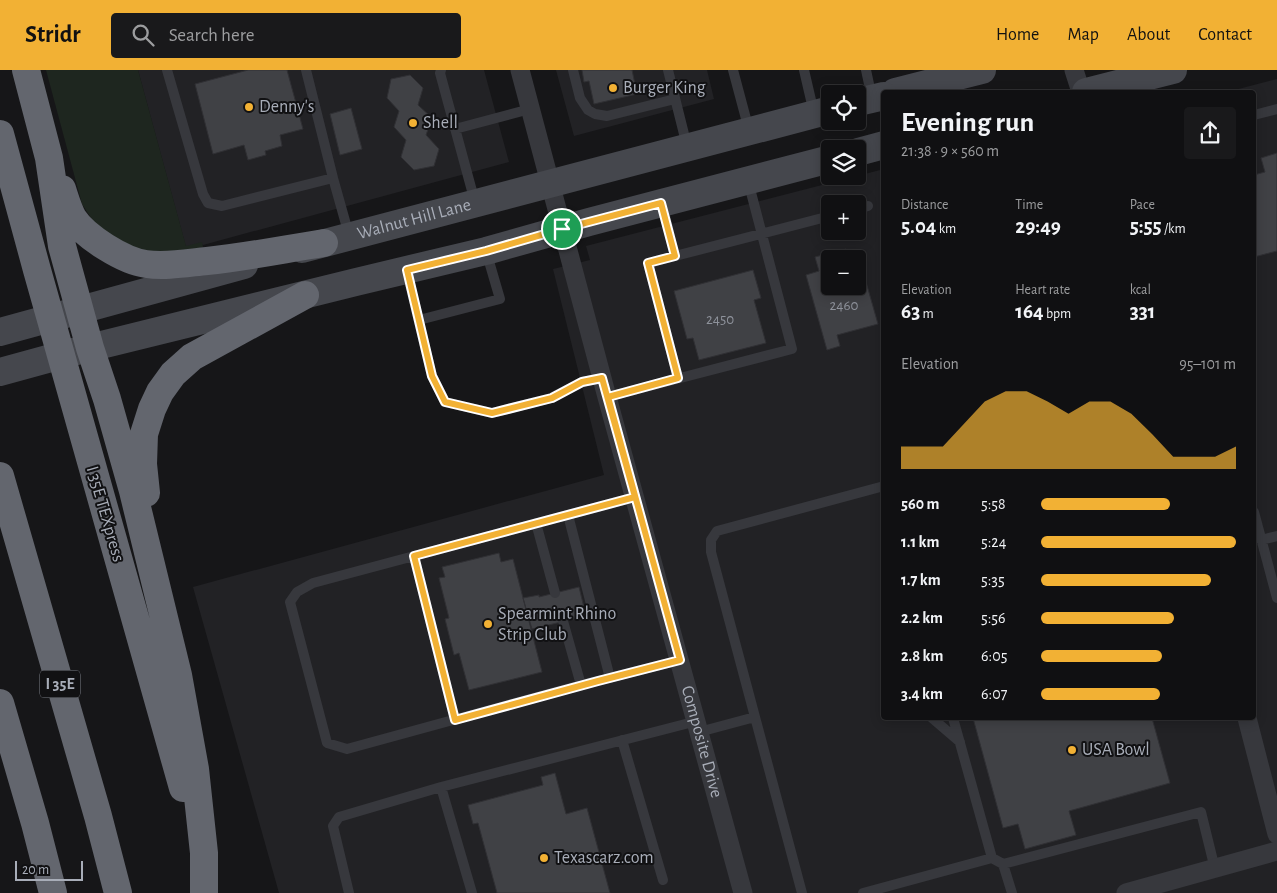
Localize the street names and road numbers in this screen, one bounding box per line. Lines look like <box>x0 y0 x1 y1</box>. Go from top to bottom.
street label: Walnut Hill Lane <box>355 196 473 243</box>
street label: I 35E TEXpress <box>83 464 127 564</box>
road number: I 35E <box>40 670 80 698</box>
street label: Composite Drive <box>678 684 726 800</box>

